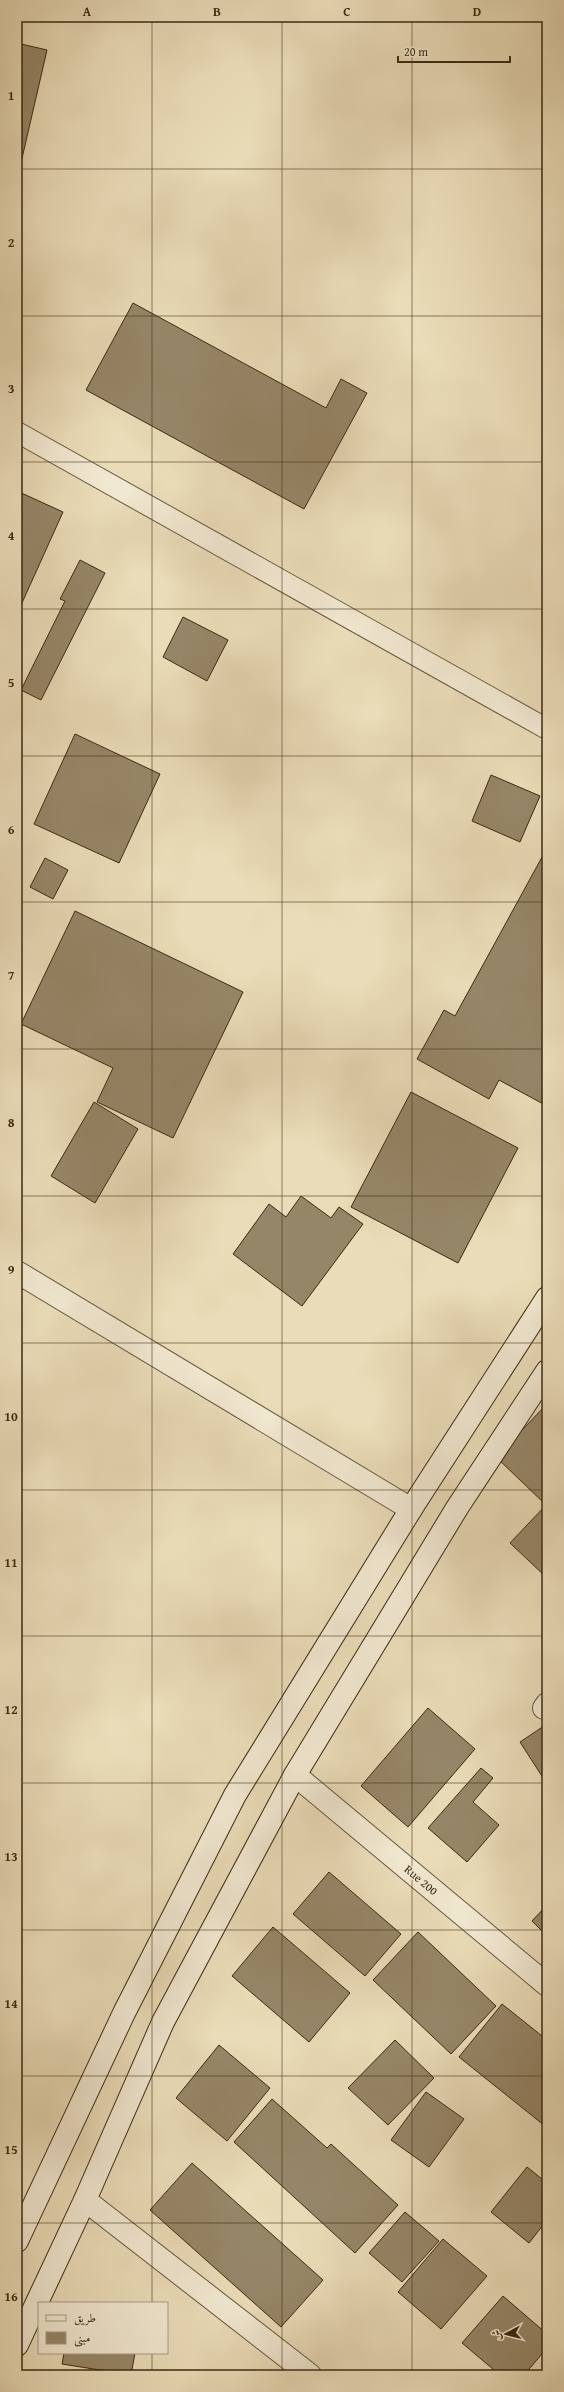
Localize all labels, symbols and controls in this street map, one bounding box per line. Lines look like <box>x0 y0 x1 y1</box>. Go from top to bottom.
text: A <box>83 2 92 21</box>
text: B <box>213 2 221 21</box>
text: C <box>343 2 351 21</box>
text: D <box>473 2 481 21</box>
scale bar <box>398 38 510 64</box>
text: 20 m <box>404 43 428 60</box>
text: 1 <box>8 86 14 105</box>
text: 2 <box>8 233 15 252</box>
text: 3 <box>8 379 14 398</box>
text: 4 <box>8 526 15 545</box>
text: 5 <box>8 673 15 692</box>
text: 6 <box>8 820 15 839</box>
text: 7 <box>8 966 15 985</box>
text: 8 <box>8 1113 15 1132</box>
text: 9 <box>8 1260 15 1279</box>
text: 10 <box>4 1407 18 1426</box>
text: 11 <box>4 1553 18 1572</box>
text: 12 <box>4 1700 18 1719</box>
text: 13 <box>4 1847 18 1866</box>
street label: Rue 200 <box>401 1861 442 1899</box>
text: 14 <box>4 1994 18 2013</box>
text: 15 <box>4 2140 18 2159</box>
text: 16 <box>4 2287 18 2306</box>
legend <box>38 2302 168 2354</box>
text: طريق <box>74 2309 96 2326</box>
north arrow <box>486 2314 526 2354</box>
text: مبنى <box>74 2329 90 2347</box>
text: ش <box>487 2329 505 2342</box>

